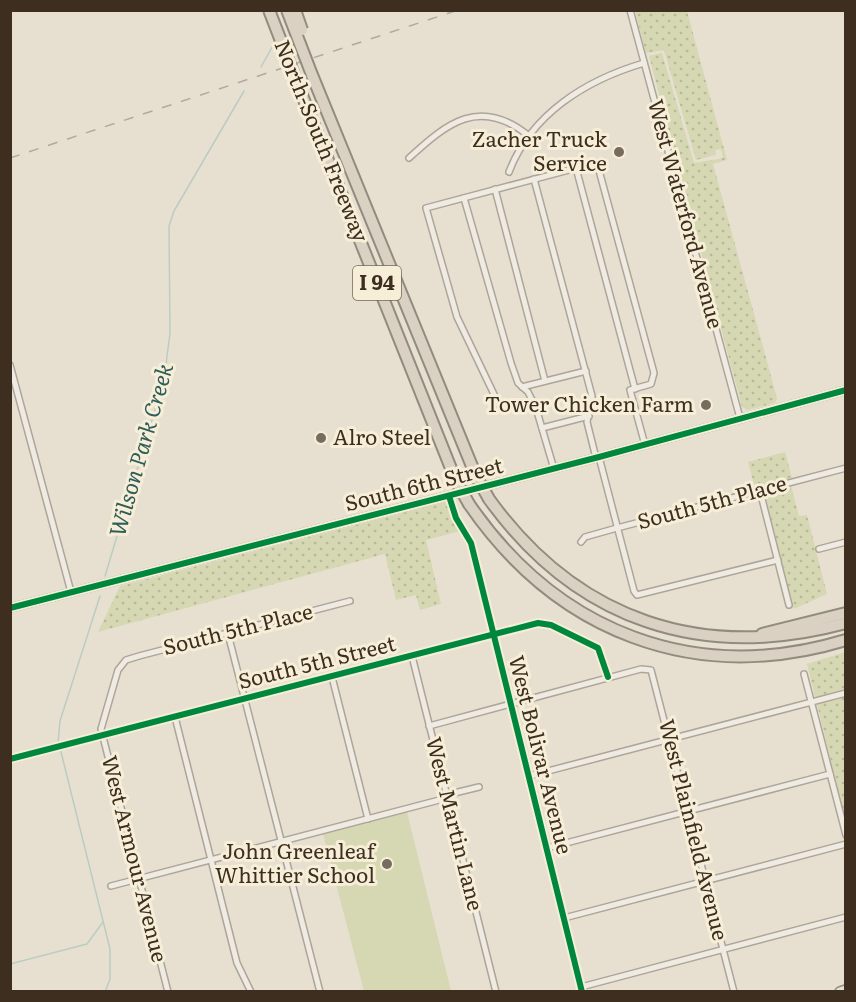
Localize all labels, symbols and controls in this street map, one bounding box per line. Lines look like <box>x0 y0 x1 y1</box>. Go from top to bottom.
street label: North-South Freeway <box>269 34 378 247</box>
street label: West Waterford Avenue <box>642 95 733 332</box>
place label: Zacher Truck Service <box>472 122 607 177</box>
marker: Zacher Truck Service <box>612 145 626 159</box>
road number: I 94 <box>353 266 401 300</box>
water label: Wilson Park Creek <box>99 359 180 540</box>
place label: Tower Chicken Farm <box>485 387 694 418</box>
marker: Tower Chicken Farm <box>699 398 713 412</box>
place label: Alro Steel <box>333 420 431 451</box>
marker: Alro Steel <box>314 431 328 445</box>
street label: South 6th Street <box>341 448 506 517</box>
street label: South 5th Place <box>633 466 790 535</box>
street label: South 5th Place <box>159 594 316 661</box>
street label: South 5th Street <box>234 626 399 695</box>
street label: West Bolivar Avenue <box>503 652 582 857</box>
street label: West Plainfield Avenue <box>653 715 738 943</box>
street label: West Martin Lane <box>420 733 493 914</box>
street label: West Armour Avenue <box>96 752 177 965</box>
place label: John Greenleaf Whittier School <box>215 834 377 889</box>
marker: John Greenleaf Whittier School <box>380 857 394 871</box>

